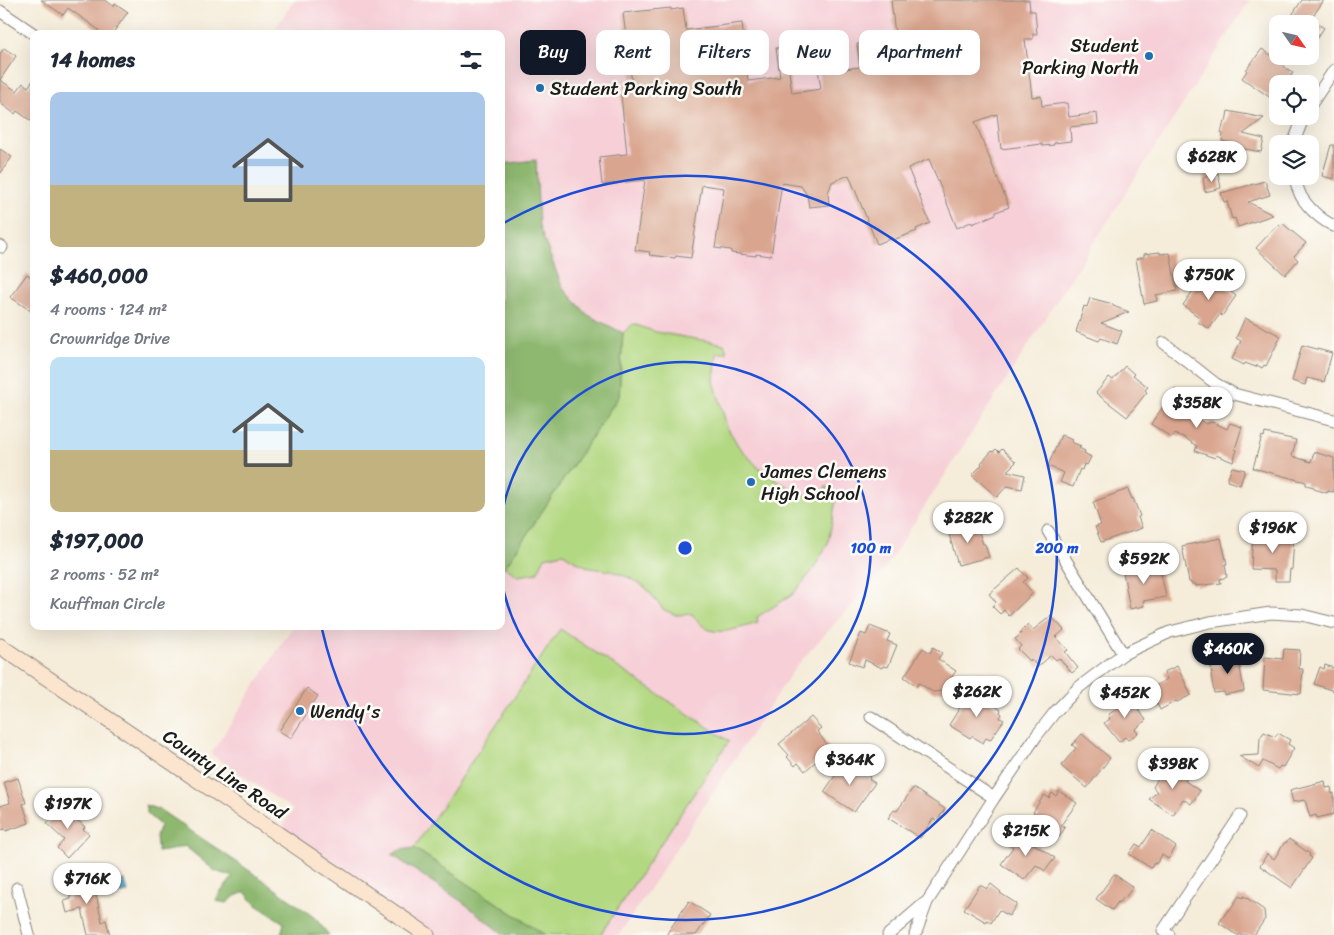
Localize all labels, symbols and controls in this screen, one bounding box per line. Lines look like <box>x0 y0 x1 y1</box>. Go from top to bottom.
north arrow <box>1269 15 1319 65</box>
map controls <box>1269 15 1319 185</box>
place label: Student Parking North <box>1022 29 1139 84</box>
chip: Buy <box>520 30 586 75</box>
chip: Rent <box>596 30 670 75</box>
chip: Filters <box>680 30 769 75</box>
chip: New <box>779 30 849 75</box>
chip: Apartment <box>859 30 980 75</box>
text: 14 homes <box>50 41 135 79</box>
icon: filters <box>457 46 485 74</box>
marker: Student Parking North <box>1143 50 1155 62</box>
place label: Student Parking South <box>550 72 742 105</box>
button: locate <box>1269 75 1319 125</box>
marker: Student Parking South <box>534 82 546 94</box>
icon: home <box>223 125 313 215</box>
button: layers <box>1269 135 1319 185</box>
pin: $628K <box>1177 140 1247 183</box>
text: $628K <box>1188 142 1236 171</box>
text: $460,000 <box>50 257 148 295</box>
pin: $750K <box>1174 258 1244 301</box>
text: $750K <box>1184 260 1234 289</box>
text: 4 rooms · 124 m² <box>50 295 167 324</box>
text: Crownridge Drive <box>50 324 170 353</box>
pin: $358K <box>1162 386 1232 429</box>
text: $358K <box>1173 388 1221 417</box>
icon: home <box>223 390 313 480</box>
place label: James Clemens High School <box>760 455 887 510</box>
marker: James Clemens High School <box>745 476 757 488</box>
pin: $282K <box>933 502 1003 544</box>
text: $282K <box>944 503 992 532</box>
pin: $196K <box>1238 512 1308 554</box>
text: $196K <box>1250 513 1296 542</box>
text: $197,000 <box>50 522 144 560</box>
text: 100 m <box>851 535 892 561</box>
text: 200 m <box>1034 535 1079 561</box>
centre of rings <box>676 539 694 557</box>
pin: $592K <box>1109 542 1179 585</box>
text: $592K <box>1119 544 1169 573</box>
text: 2 rooms · 52 m² <box>50 560 159 589</box>
text: Kauffman Circle <box>50 589 165 618</box>
pin: $460K <box>1193 632 1263 675</box>
text: $460K <box>1203 634 1253 663</box>
pin: $262K <box>942 676 1012 718</box>
pin: $452K <box>1090 676 1160 719</box>
text: $262K <box>953 677 1001 706</box>
text: $452K <box>1100 678 1150 707</box>
place label: Wendy's <box>310 695 381 728</box>
marker: Wendy's <box>294 705 306 717</box>
street label: County Line Road <box>156 720 295 829</box>
pin: $364K <box>815 744 885 786</box>
text: $364K <box>826 745 874 774</box>
pin: $398K <box>1138 748 1208 790</box>
text: $398K <box>1149 749 1197 778</box>
pin: $197K <box>33 788 103 830</box>
text: $197K <box>45 789 91 818</box>
pin: $215K <box>991 814 1061 857</box>
text: $215K <box>1003 816 1049 845</box>
pin: $716K <box>52 862 122 905</box>
text: $716K <box>64 864 110 893</box>

